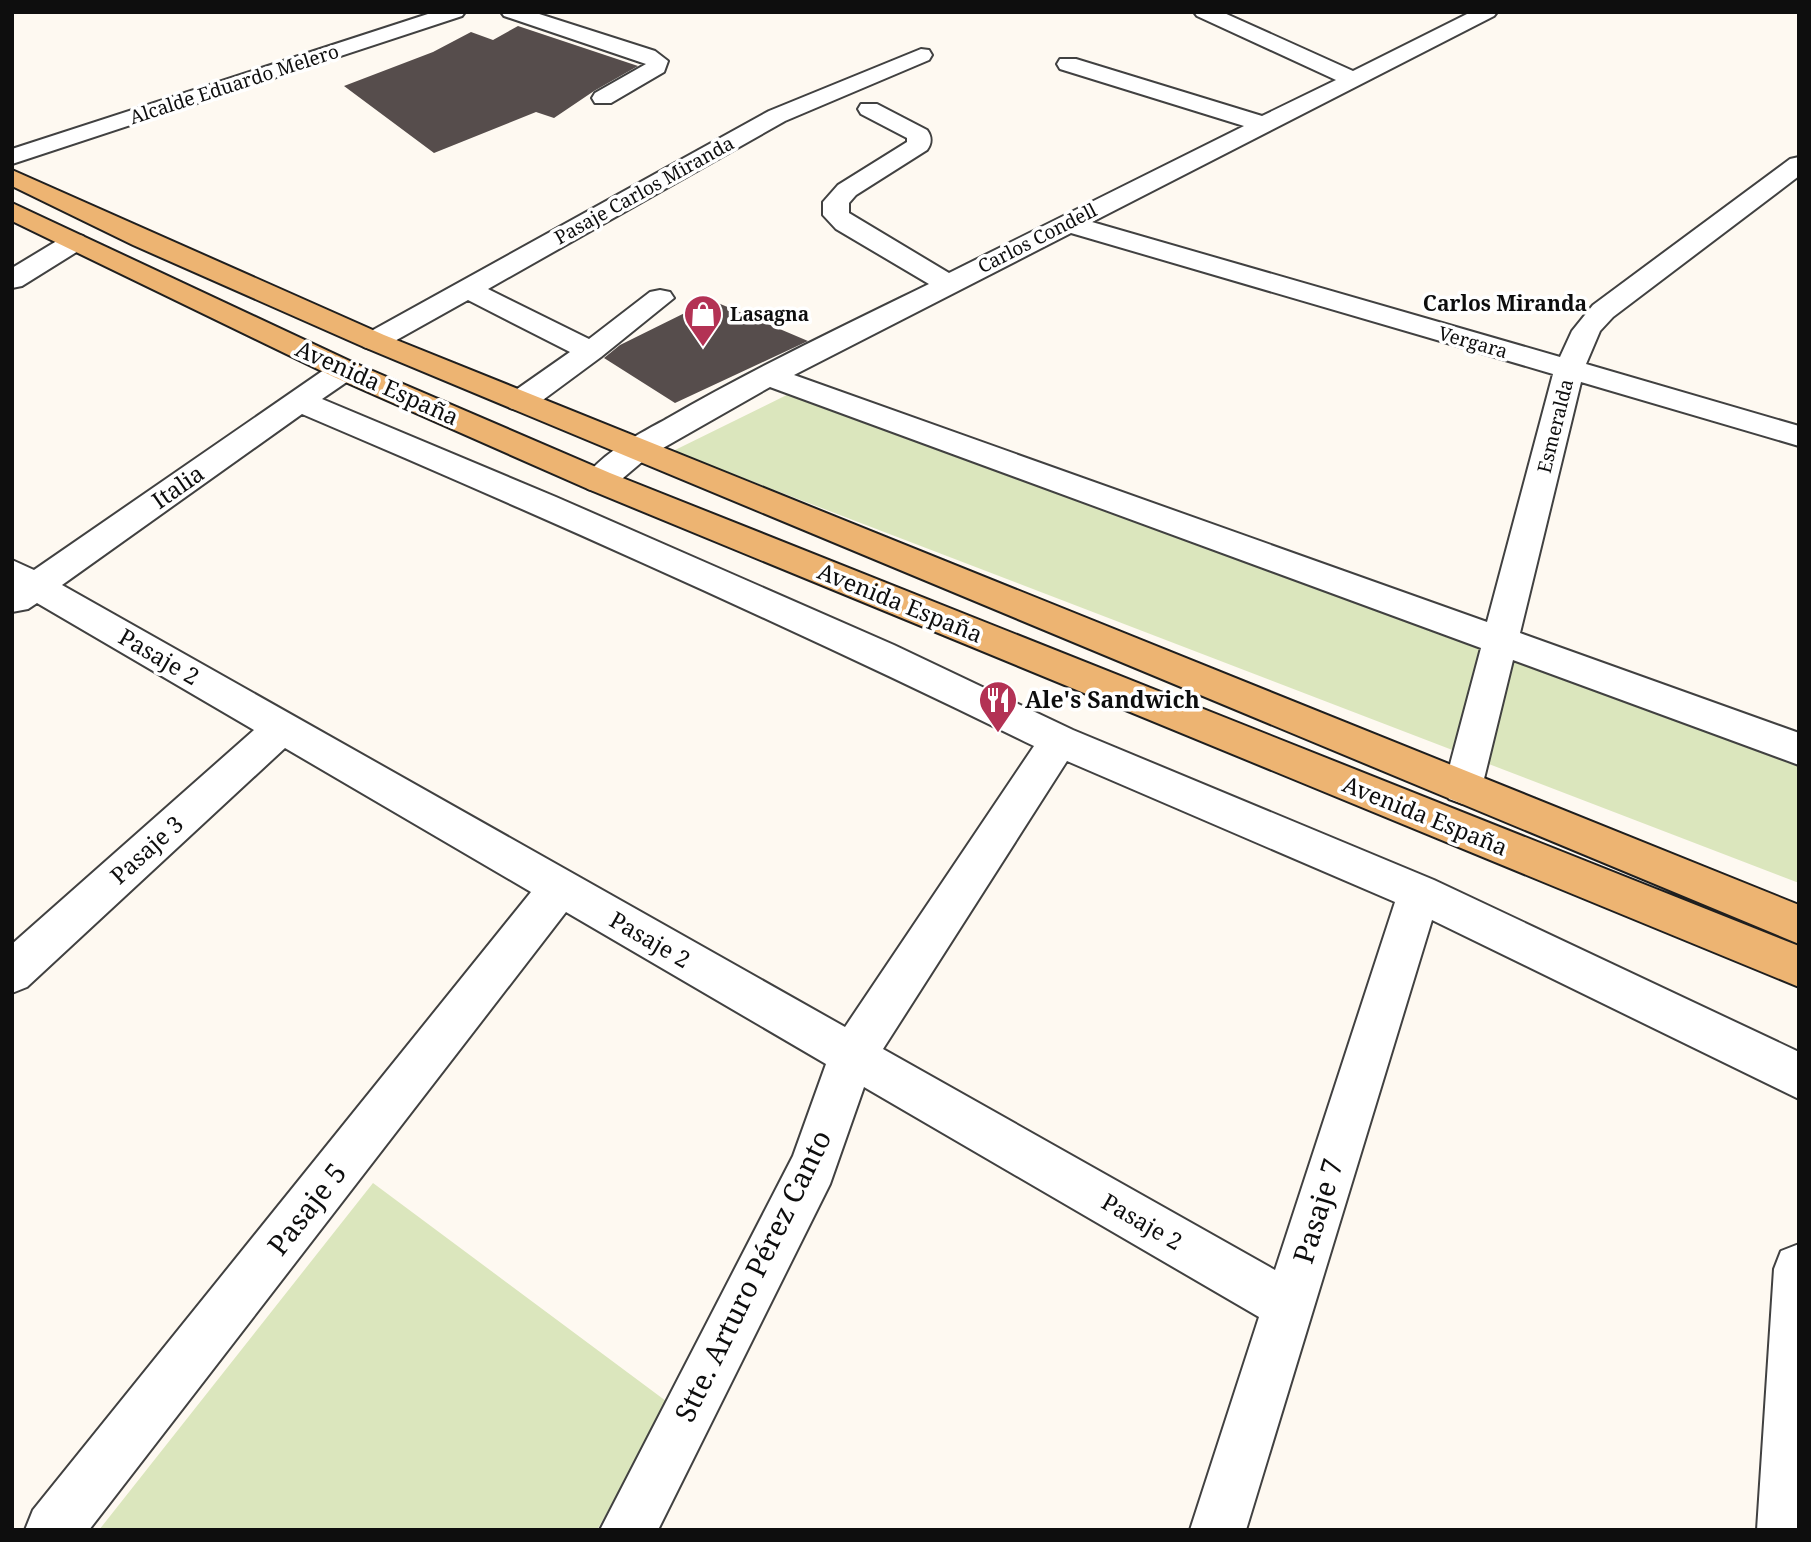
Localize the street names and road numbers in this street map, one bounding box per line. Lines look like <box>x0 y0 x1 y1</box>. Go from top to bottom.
street label: Alcalde Eduardo Melero <box>126 38 342 130</box>
street label: Pasaje Carlos Miranda <box>549 130 739 250</box>
street label: Carlos Condell <box>973 197 1101 279</box>
street label: Vergara <box>1435 320 1511 364</box>
street label: Avenida España <box>291 332 464 432</box>
street label: Esmeralda <box>1531 376 1579 476</box>
street label: Italia <box>145 457 210 516</box>
street label: Avenida España <box>813 554 988 650</box>
street label: Pasaje 2 <box>113 620 206 692</box>
street label: Avenida España <box>1338 767 1513 863</box>
street label: Pasaje 3 <box>103 808 190 891</box>
street label: Pasaje 2 <box>604 903 697 975</box>
street label: Stte. Arturo Pérez Canto <box>665 1123 839 1428</box>
street label: Pasaje 5 <box>258 1154 354 1262</box>
street label: Pasaje 7 <box>1283 1154 1351 1268</box>
street label: Pasaje 2 <box>1096 1185 1189 1257</box>

